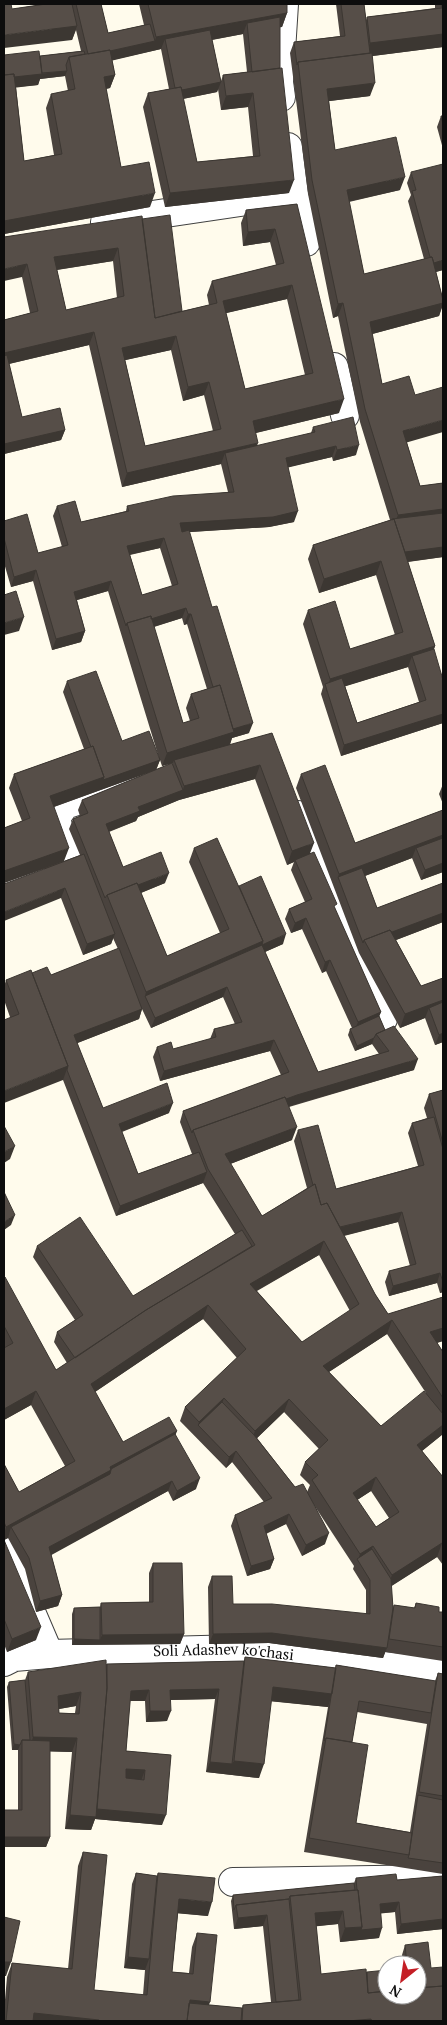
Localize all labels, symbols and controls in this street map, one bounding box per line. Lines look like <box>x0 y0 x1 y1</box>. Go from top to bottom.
street label: Soli Adashev ko'chasi <box>153 1638 295 1664</box>
north arrow <box>377 1955 427 2005</box>
text: N <box>386 1981 405 2003</box>

